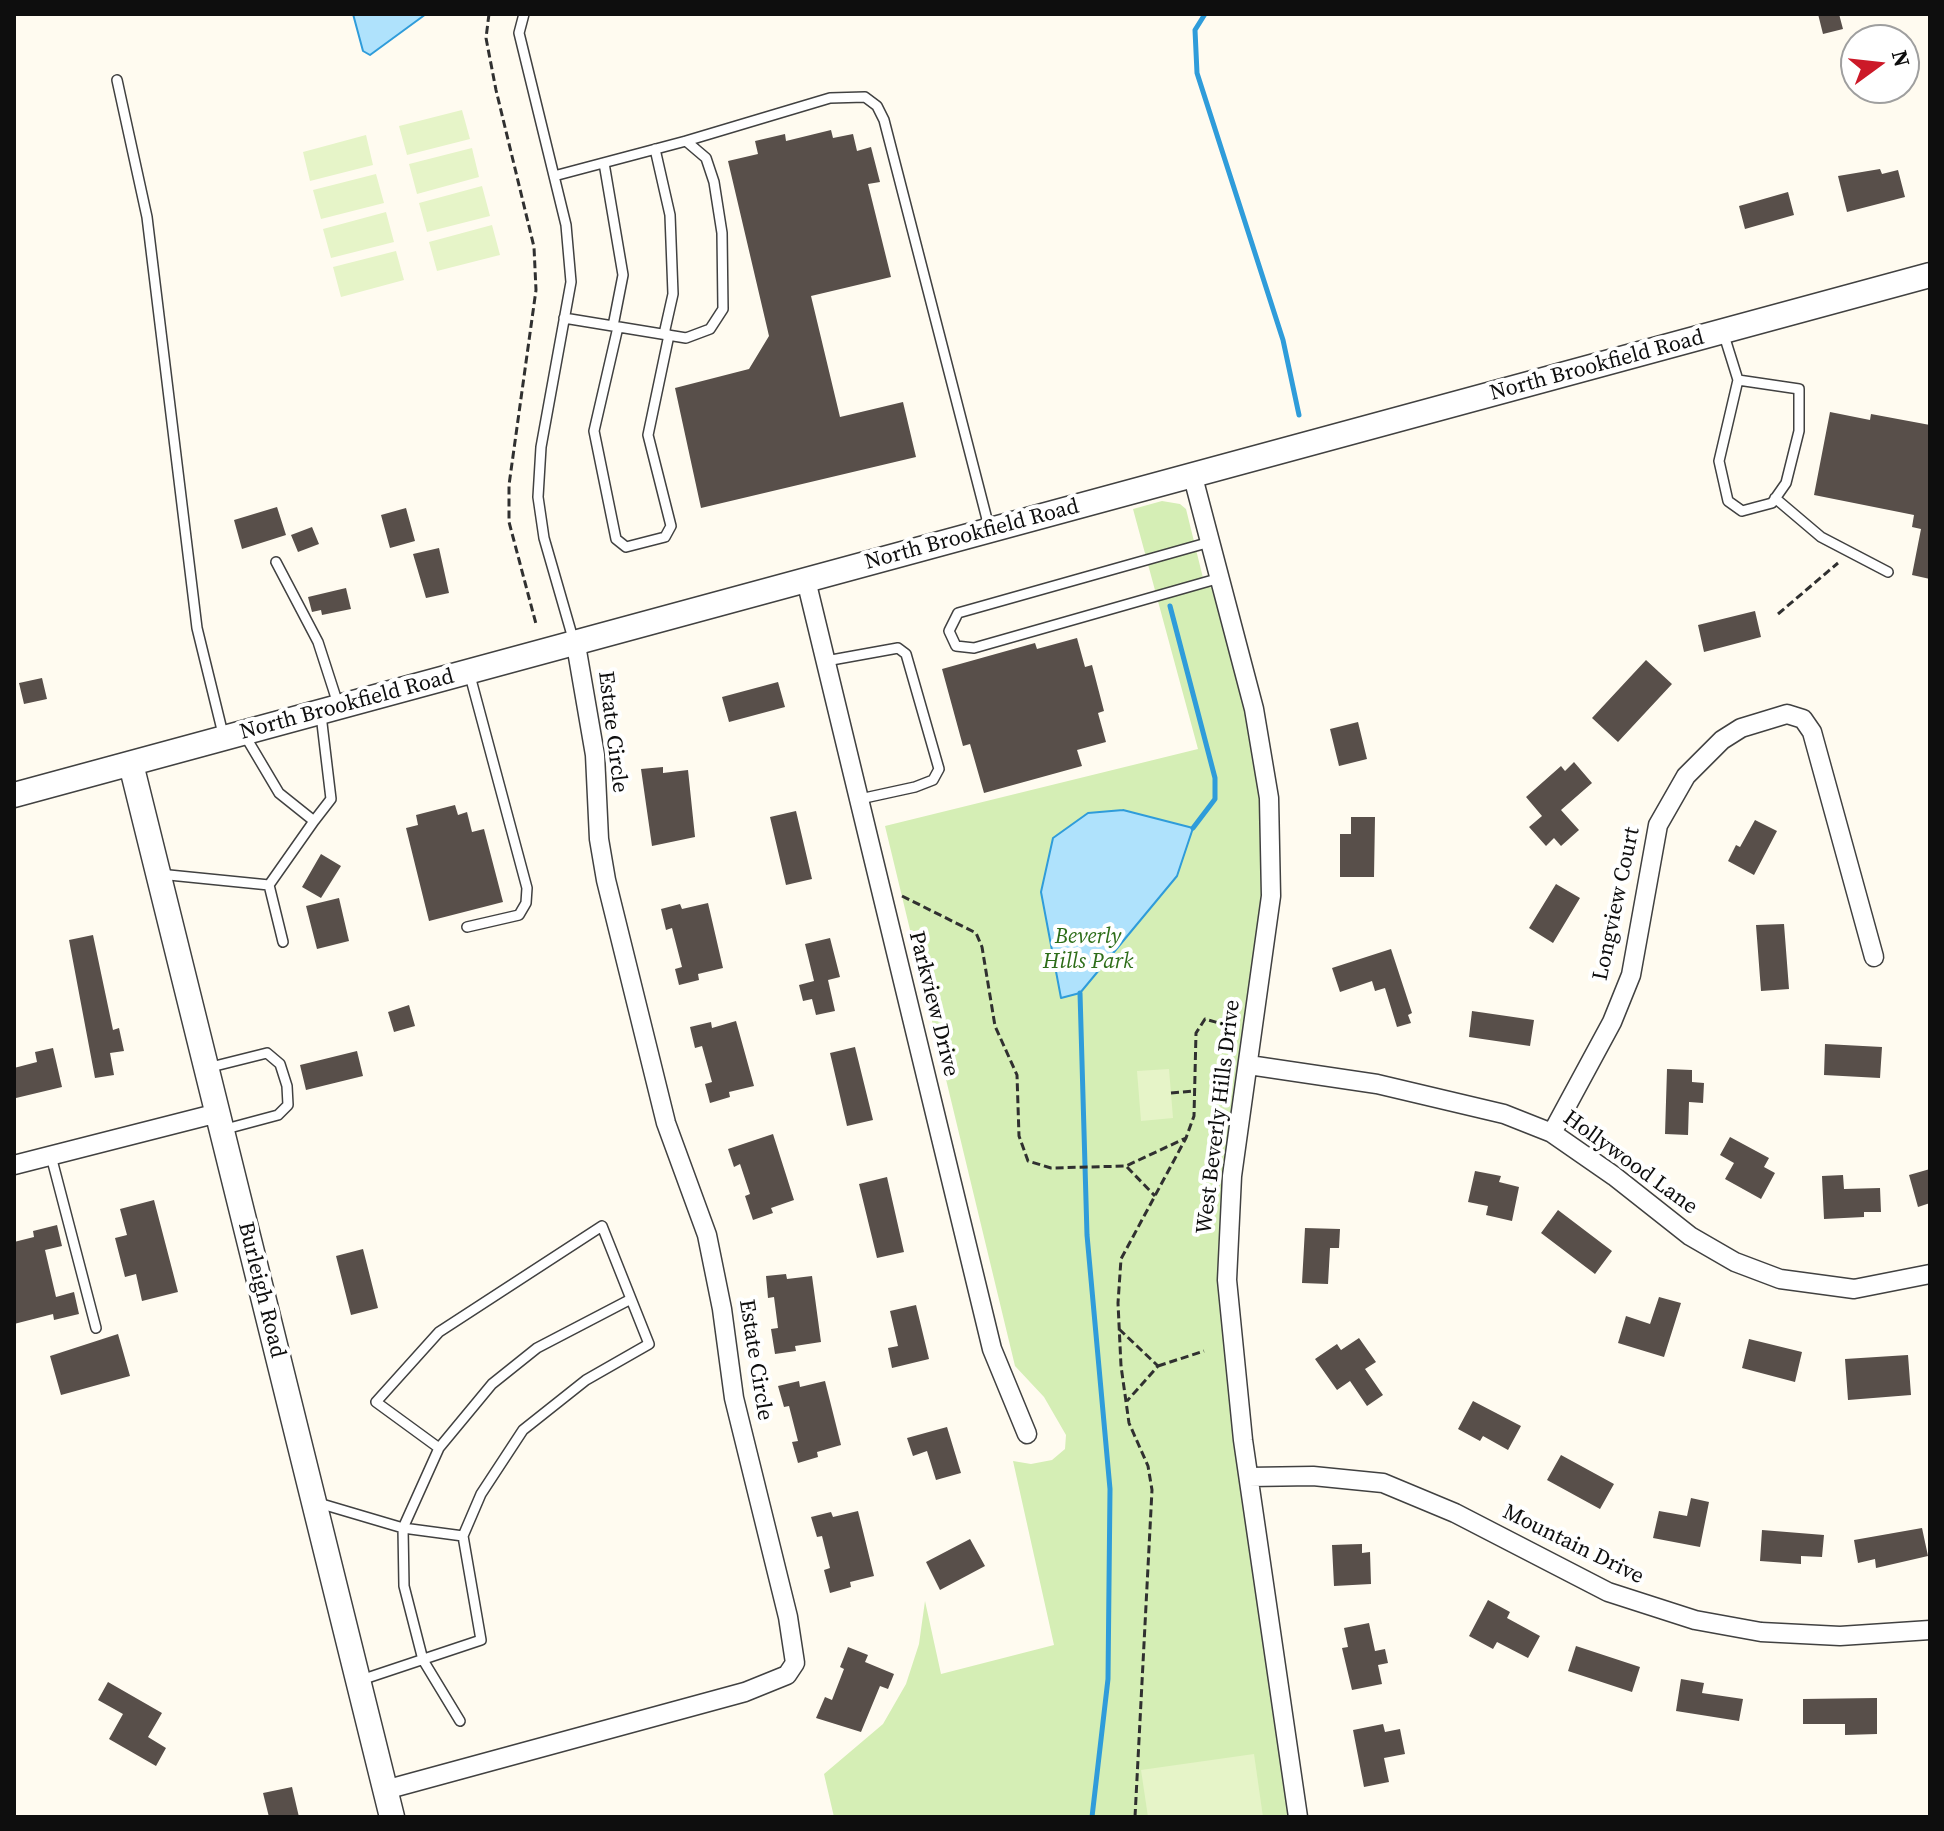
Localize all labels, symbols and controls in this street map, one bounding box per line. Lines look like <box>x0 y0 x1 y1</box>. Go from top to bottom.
north arrow <box>1840 24 1920 104</box>
text: N <box>1885 47 1918 70</box>
street label: North Brookfield Road <box>1487 325 1707 407</box>
street label: North Brookfield Road <box>862 494 1082 576</box>
street label: North Brookfield Road <box>237 664 457 746</box>
street label: Estate Circle <box>591 670 633 794</box>
street label: Longview Court <box>1588 825 1646 983</box>
park label: Beverly Hills Park <box>1043 924 1133 976</box>
street label: Parkview Drive <box>902 929 964 1079</box>
street label: West Beverly Hills Drive <box>1192 998 1246 1236</box>
street label: Hollywood Lane <box>1558 1105 1702 1221</box>
street label: Burleigh Road <box>231 1219 291 1361</box>
street label: Estate Circle <box>732 1297 778 1423</box>
street label: Mountain Drive <box>1498 1499 1648 1591</box>

